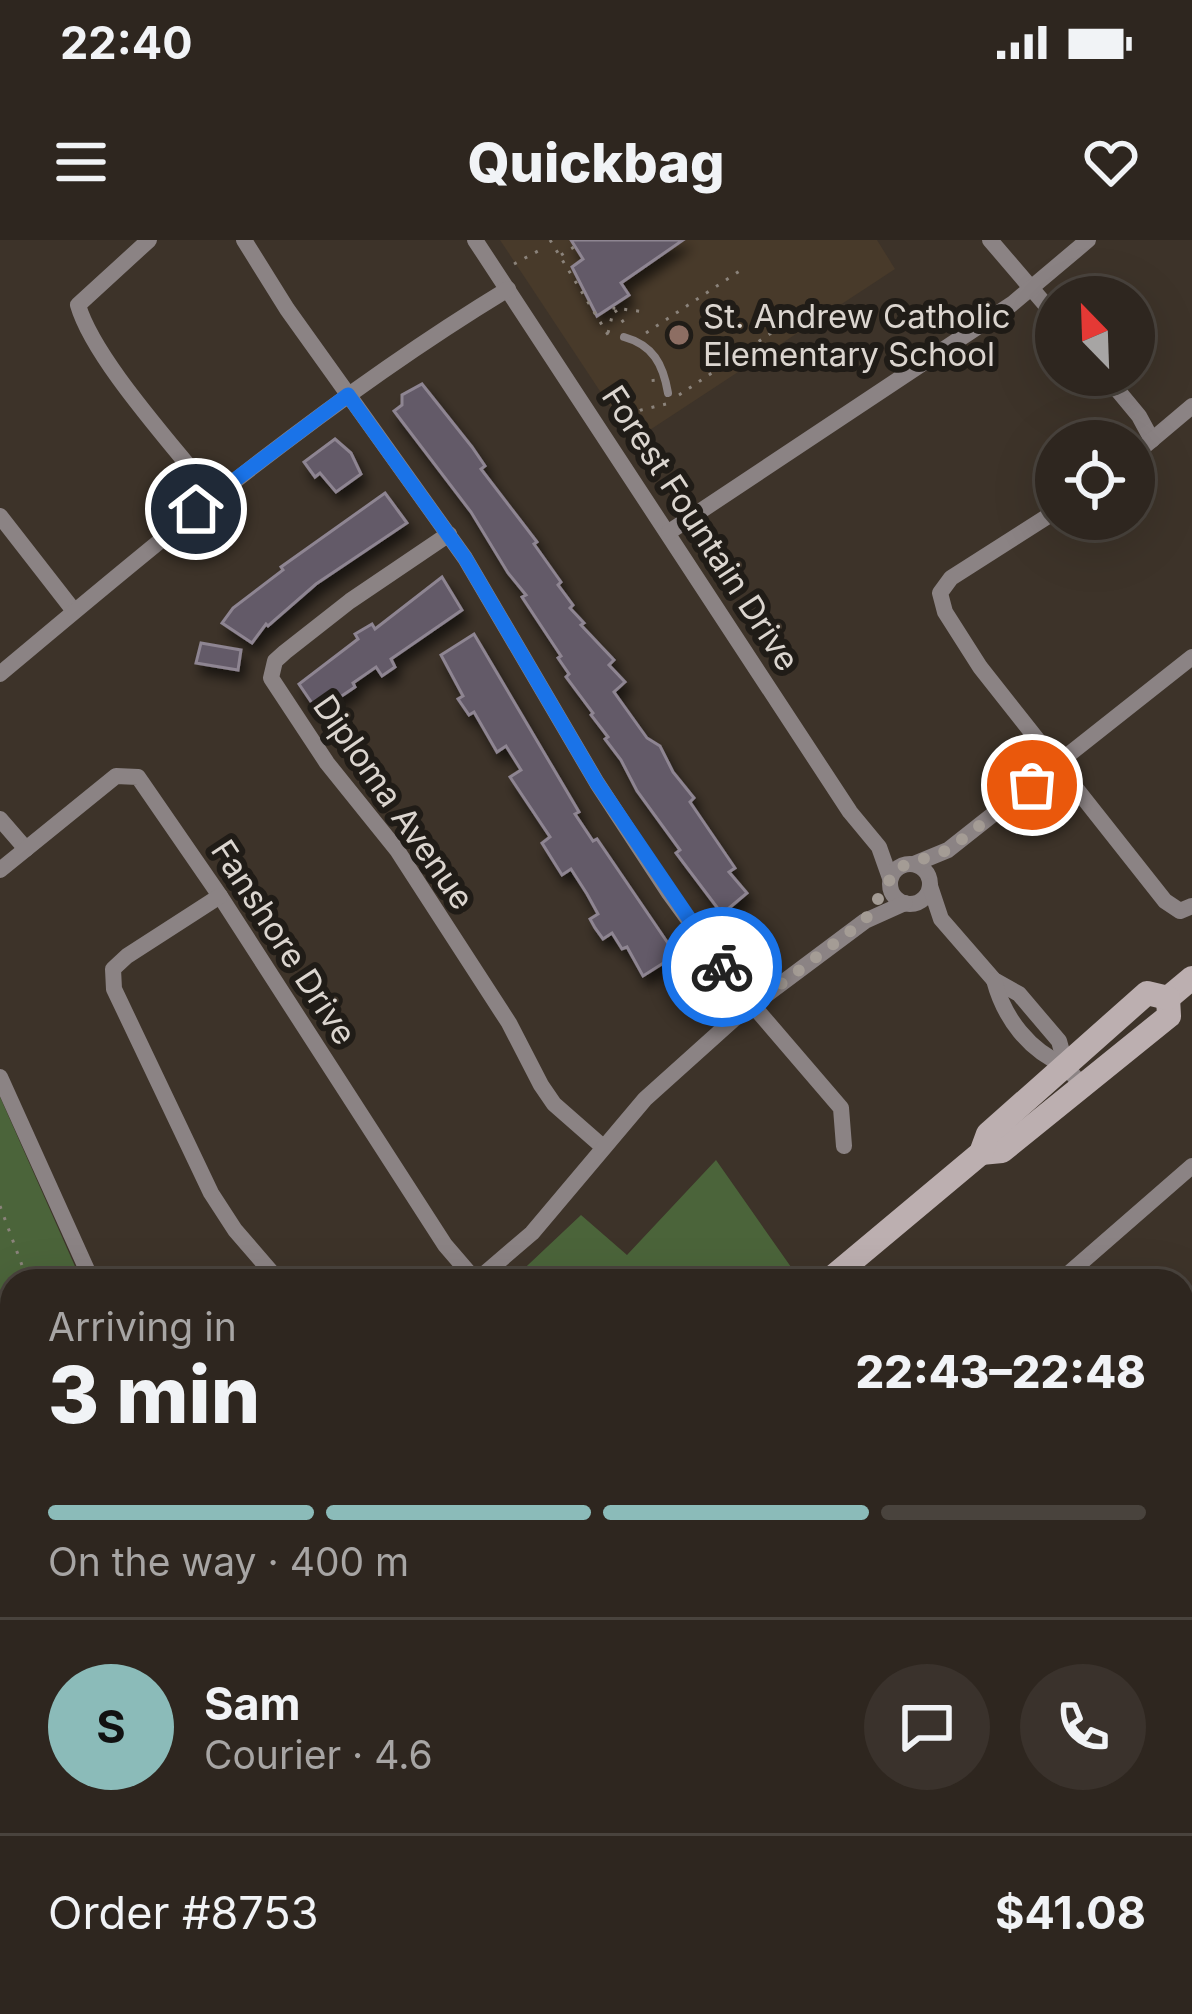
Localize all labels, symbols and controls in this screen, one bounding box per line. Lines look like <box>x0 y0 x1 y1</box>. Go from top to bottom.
text: 22:40 <box>60 15 193 70</box>
icon: menu <box>48 129 114 195</box>
icon: heart <box>1078 129 1144 195</box>
text: Quickbag <box>467 130 725 195</box>
north arrow <box>1035 276 1155 396</box>
map controls <box>1035 276 1155 540</box>
place label: St. Andrew Catholic Elementary School <box>703 296 1011 374</box>
marker: St. Andrew Catholic Elementary School <box>666 322 692 348</box>
street label: Forest Fountain Drive <box>594 378 808 678</box>
button: locate <box>1035 420 1155 540</box>
pin <box>145 458 247 560</box>
icon: home <box>163 476 229 542</box>
street label: Diploma Avenue <box>305 687 483 917</box>
pin <box>981 734 1083 836</box>
icon: bag <box>999 752 1065 818</box>
street label: Fanshore Drive <box>203 832 365 1052</box>
courier <box>662 907 782 1027</box>
icon: bike <box>689 934 755 1000</box>
text: Arriving in <box>48 1303 237 1350</box>
text: 22:43–22:48 <box>856 1344 1146 1399</box>
text: 3 min <box>48 1347 260 1442</box>
text: On the way · 400 m <box>48 1538 409 1585</box>
button: chat <box>864 1664 990 1790</box>
button: phone <box>1020 1664 1146 1790</box>
text: Sam <box>204 1676 301 1731</box>
text: S <box>96 1699 126 1754</box>
text: Courier · 4.6 <box>204 1731 433 1778</box>
text: Order #8753 <box>48 1885 319 1940</box>
text: $41.08 <box>995 1885 1146 1940</box>

